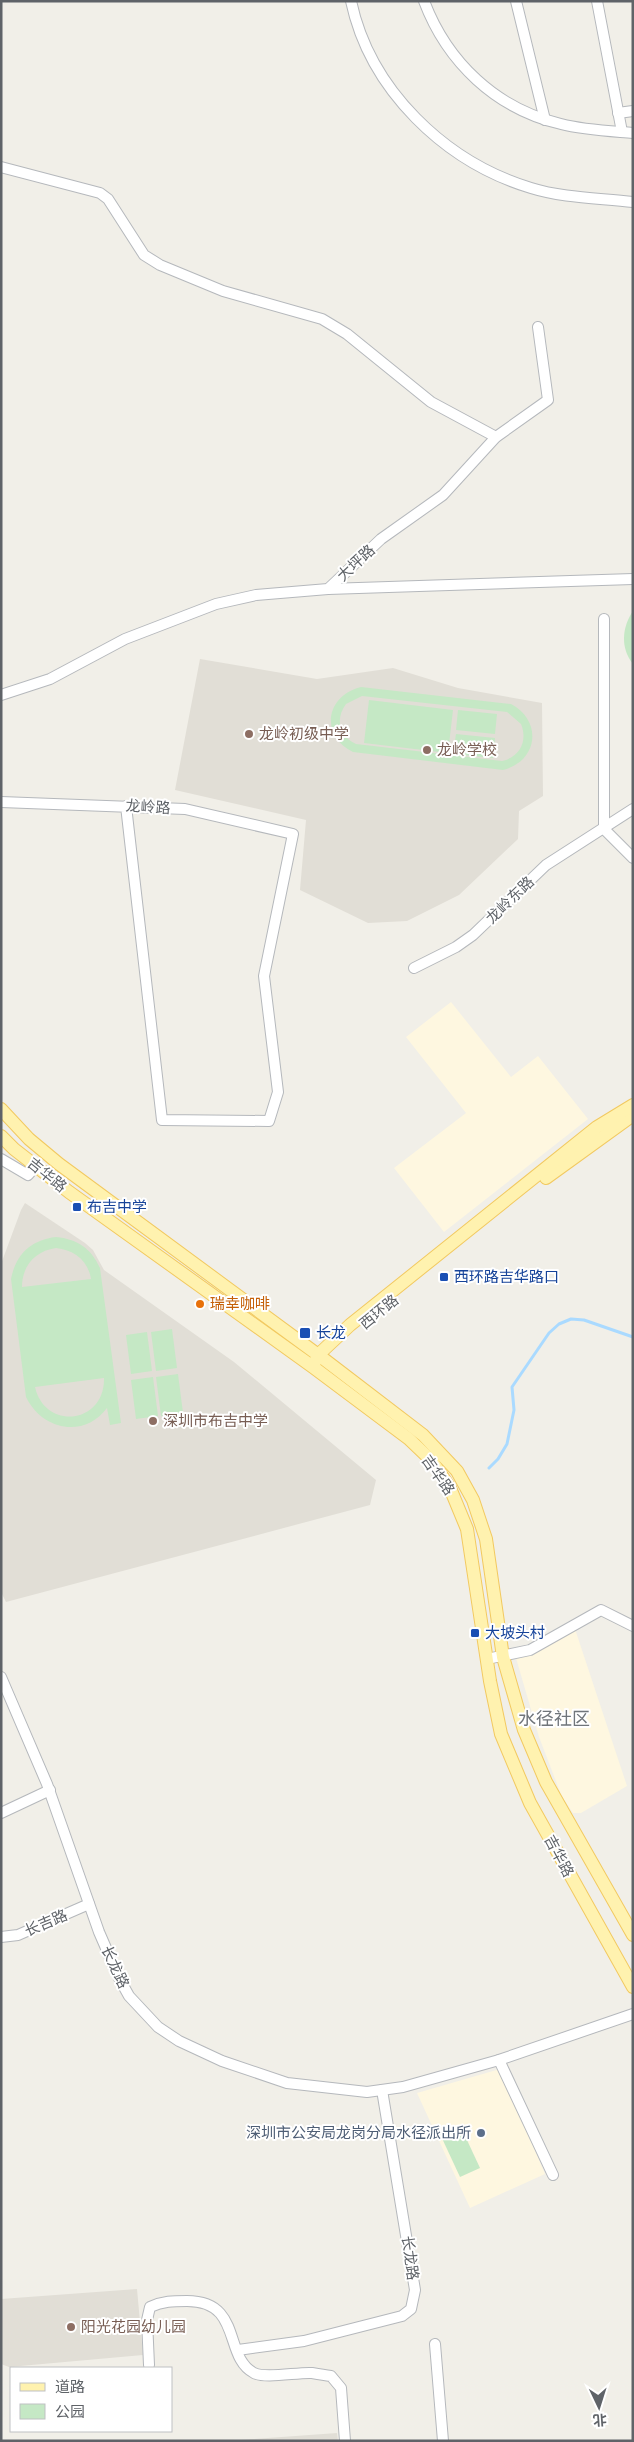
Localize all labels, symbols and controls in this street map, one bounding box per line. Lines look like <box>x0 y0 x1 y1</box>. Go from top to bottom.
street label: 大坪路 <box>333 541 379 585</box>
place label: 龙岭初级中学 <box>259 725 349 743</box>
marker: 龙岭初级中学 <box>243 728 255 740</box>
place label: 龙岭学校 <box>437 741 497 759</box>
marker: 龙岭学校 <box>421 744 433 756</box>
street label: 龙岭路 <box>125 797 171 817</box>
street label: 龙岭东路 <box>482 873 538 927</box>
street label: 吉华路 <box>24 1154 70 1196</box>
place label: 布吉中学 <box>87 1198 147 1216</box>
marker: 布吉中学 <box>71 1201 83 1213</box>
place label: 西环路吉华路口 <box>454 1268 559 1286</box>
marker: 西环路吉华路口 <box>438 1271 450 1283</box>
street label: 西环路 <box>356 1291 402 1333</box>
place label: 瑞幸咖啡 <box>210 1295 270 1313</box>
marker: 瑞幸咖啡 <box>194 1298 206 1310</box>
place label: 长龙 <box>316 1324 346 1342</box>
marker: 长龙 <box>298 1326 312 1340</box>
place label: 深圳市布吉中学 <box>163 1412 268 1430</box>
marker: 深圳市布吉中学 <box>147 1415 159 1427</box>
street label: 吉华路 <box>418 1451 458 1499</box>
place label: 大坡头村 <box>485 1624 545 1642</box>
marker: 大坡头村 <box>469 1627 481 1639</box>
district label: 水径社区 <box>518 1708 590 1730</box>
street label: 吉华路 <box>540 1832 578 1880</box>
street label: 长吉路 <box>22 1906 70 1940</box>
street label: 长龙路 <box>97 1943 133 1991</box>
place label: 深圳市公安局龙岗分局水径派出所 <box>246 2124 471 2142</box>
marker: 深圳市公安局龙岗分局水径派出所 <box>475 2127 487 2139</box>
street label: 长龙路 <box>398 2234 422 2282</box>
place label: 阳光花园幼儿园 <box>81 2318 186 2336</box>
marker: 阳光花园幼儿园 <box>65 2321 77 2333</box>
legend <box>10 2367 172 2432</box>
text: 道路 <box>55 2378 85 2396</box>
north arrow <box>574 2382 624 2432</box>
text: 公园 <box>55 2403 85 2421</box>
text: 北 <box>592 2411 607 2428</box>

